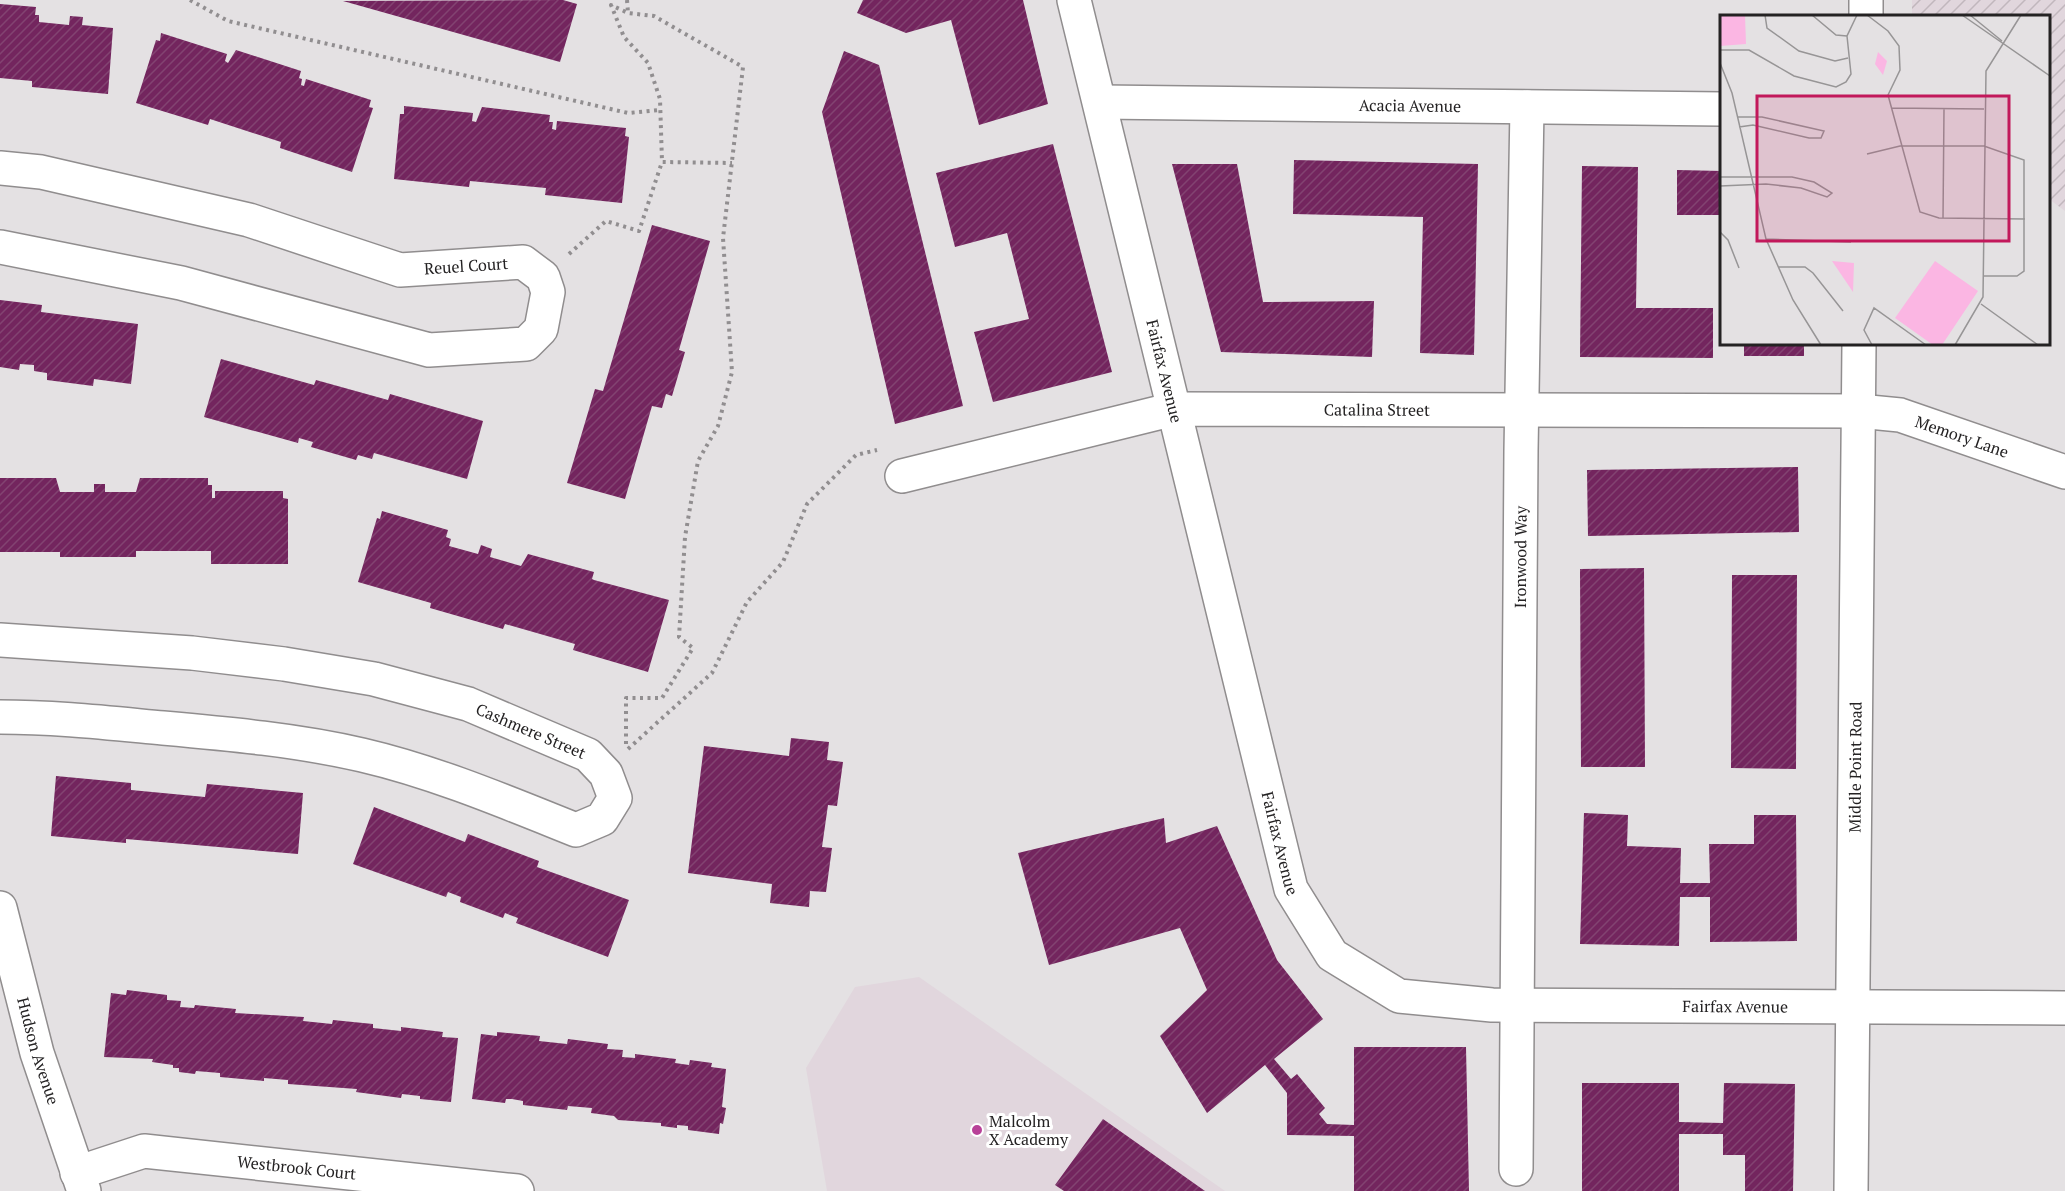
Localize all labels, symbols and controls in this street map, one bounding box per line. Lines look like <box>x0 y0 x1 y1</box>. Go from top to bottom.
inset map <box>1720 15 2050 345</box>
street label: Acacia Avenue <box>1359 94 1461 117</box>
street label: Reuel Court <box>424 252 509 279</box>
street label: Fairfax Avenue <box>1141 317 1188 425</box>
street label: Catalina Street <box>1324 398 1430 421</box>
street label: Memory Lane <box>1912 410 2012 463</box>
street label: Ironwood Way <box>1509 505 1532 608</box>
street label: Cashmere Street <box>473 698 589 764</box>
street label: Middle Point Road <box>1843 701 1867 833</box>
street label: Fairfax Avenue <box>1257 789 1303 900</box>
street label: Hudson Avenue <box>12 995 65 1108</box>
street label: Fairfax Avenue <box>1682 995 1788 1018</box>
place label: Malcolm X Academy <box>989 1110 1069 1150</box>
marker: Malcolm X Academy <box>970 1123 984 1137</box>
street label: Westbrook Court <box>236 1150 357 1185</box>

